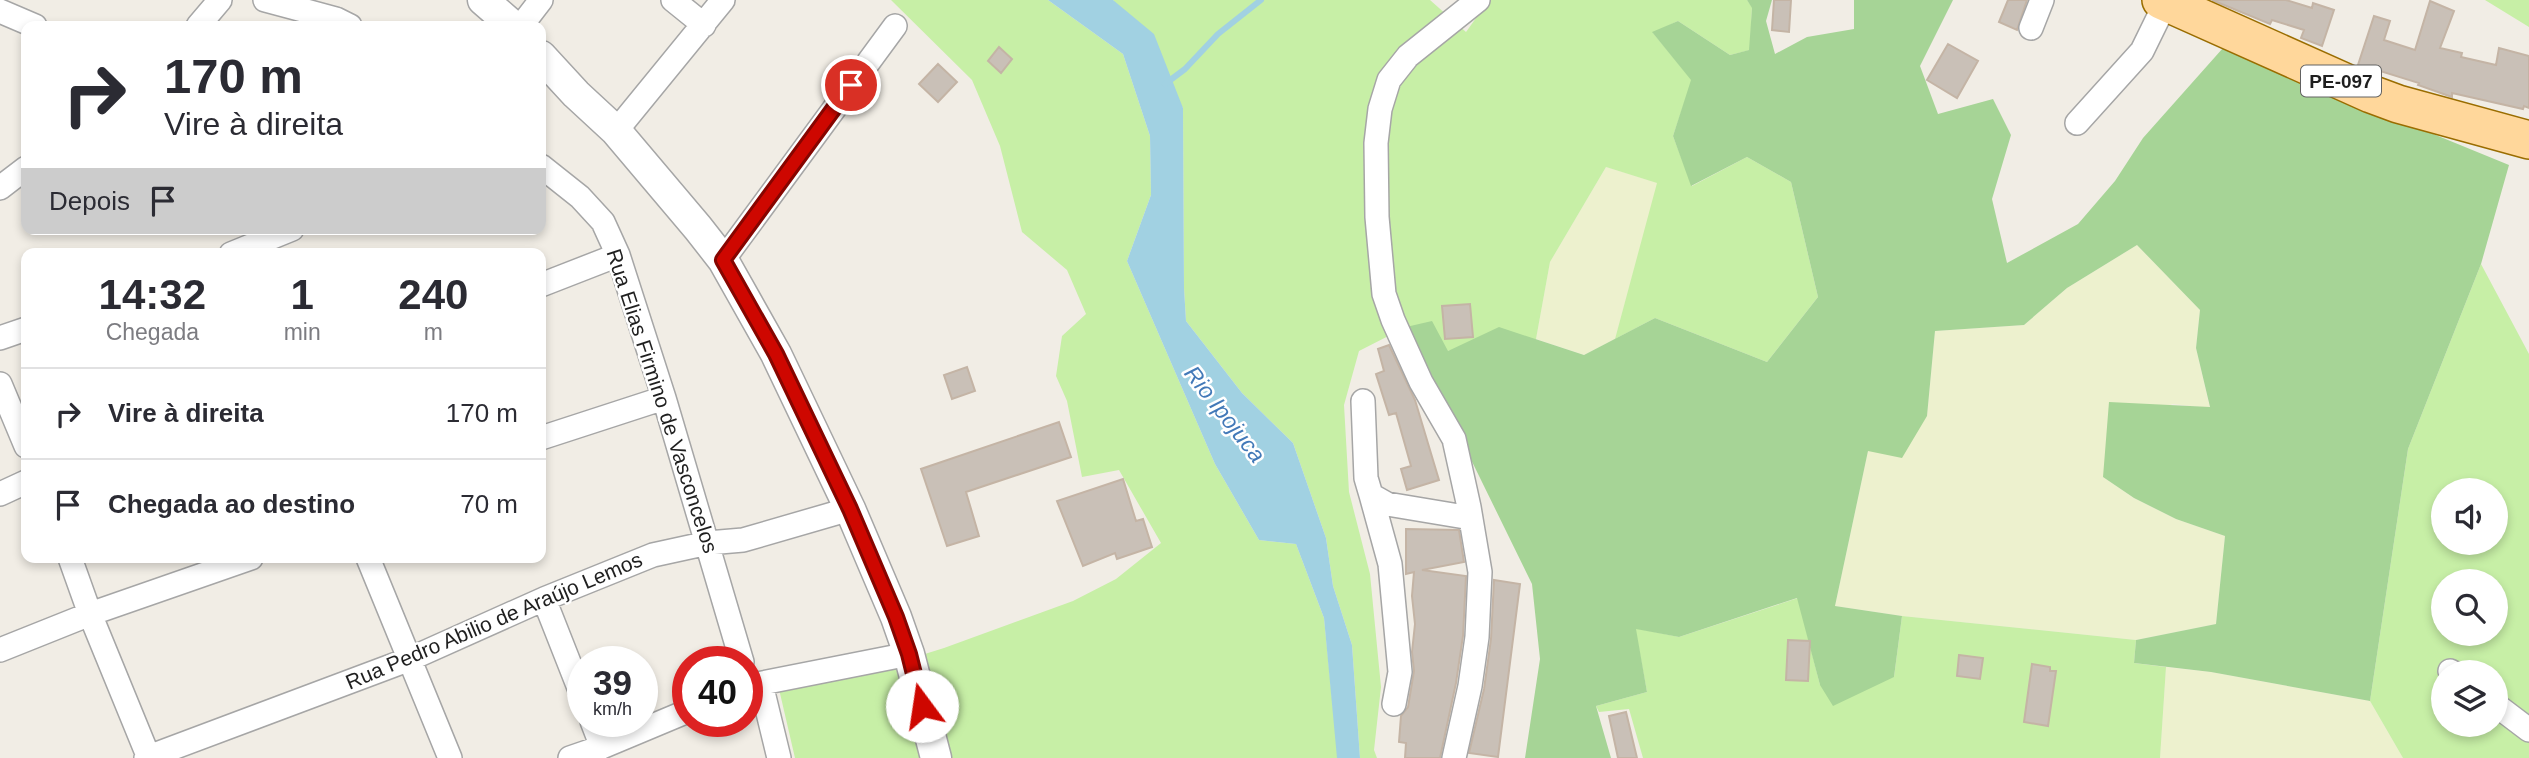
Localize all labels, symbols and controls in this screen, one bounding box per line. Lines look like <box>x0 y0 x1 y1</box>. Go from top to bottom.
icon: right <box>49 49 140 140</box>
text: 170 m <box>164 49 303 103</box>
pin <box>821 55 881 115</box>
icon: arrive <box>832 66 870 104</box>
road number: PE-097 <box>2301 66 2381 96</box>
text: Vire à direita <box>164 106 343 142</box>
icon: arrive <box>144 182 182 220</box>
text: Depois <box>49 186 130 216</box>
street label: Rua Elias Firmino de Vasconcelos <box>602 246 723 556</box>
text: 14:32 <box>99 271 206 318</box>
text: 1 <box>290 271 314 318</box>
text: 240 <box>398 271 468 318</box>
text: Chegada <box>106 319 199 345</box>
text: min <box>284 319 321 345</box>
text: m <box>424 319 443 345</box>
water label: Rio Ipojuca <box>1179 361 1271 467</box>
icon: right <box>49 395 87 433</box>
text: Vire à direita <box>108 398 264 428</box>
text: 170 m <box>446 398 518 428</box>
map controls <box>2431 478 2508 737</box>
button: sound <box>2431 478 2508 555</box>
icon: arrive <box>49 486 87 524</box>
text: Chegada ao destino <box>108 489 355 519</box>
text: 70 m <box>460 489 518 519</box>
street label: Rua Pedro Abilio de Araújo Lemos <box>342 547 646 694</box>
button: search <box>2431 569 2508 646</box>
speed limit sign: 40 <box>672 646 763 737</box>
button: layers <box>2431 660 2508 737</box>
text: 39 <box>593 663 632 702</box>
position arrow <box>885 669 959 743</box>
text: km/h <box>593 699 632 719</box>

